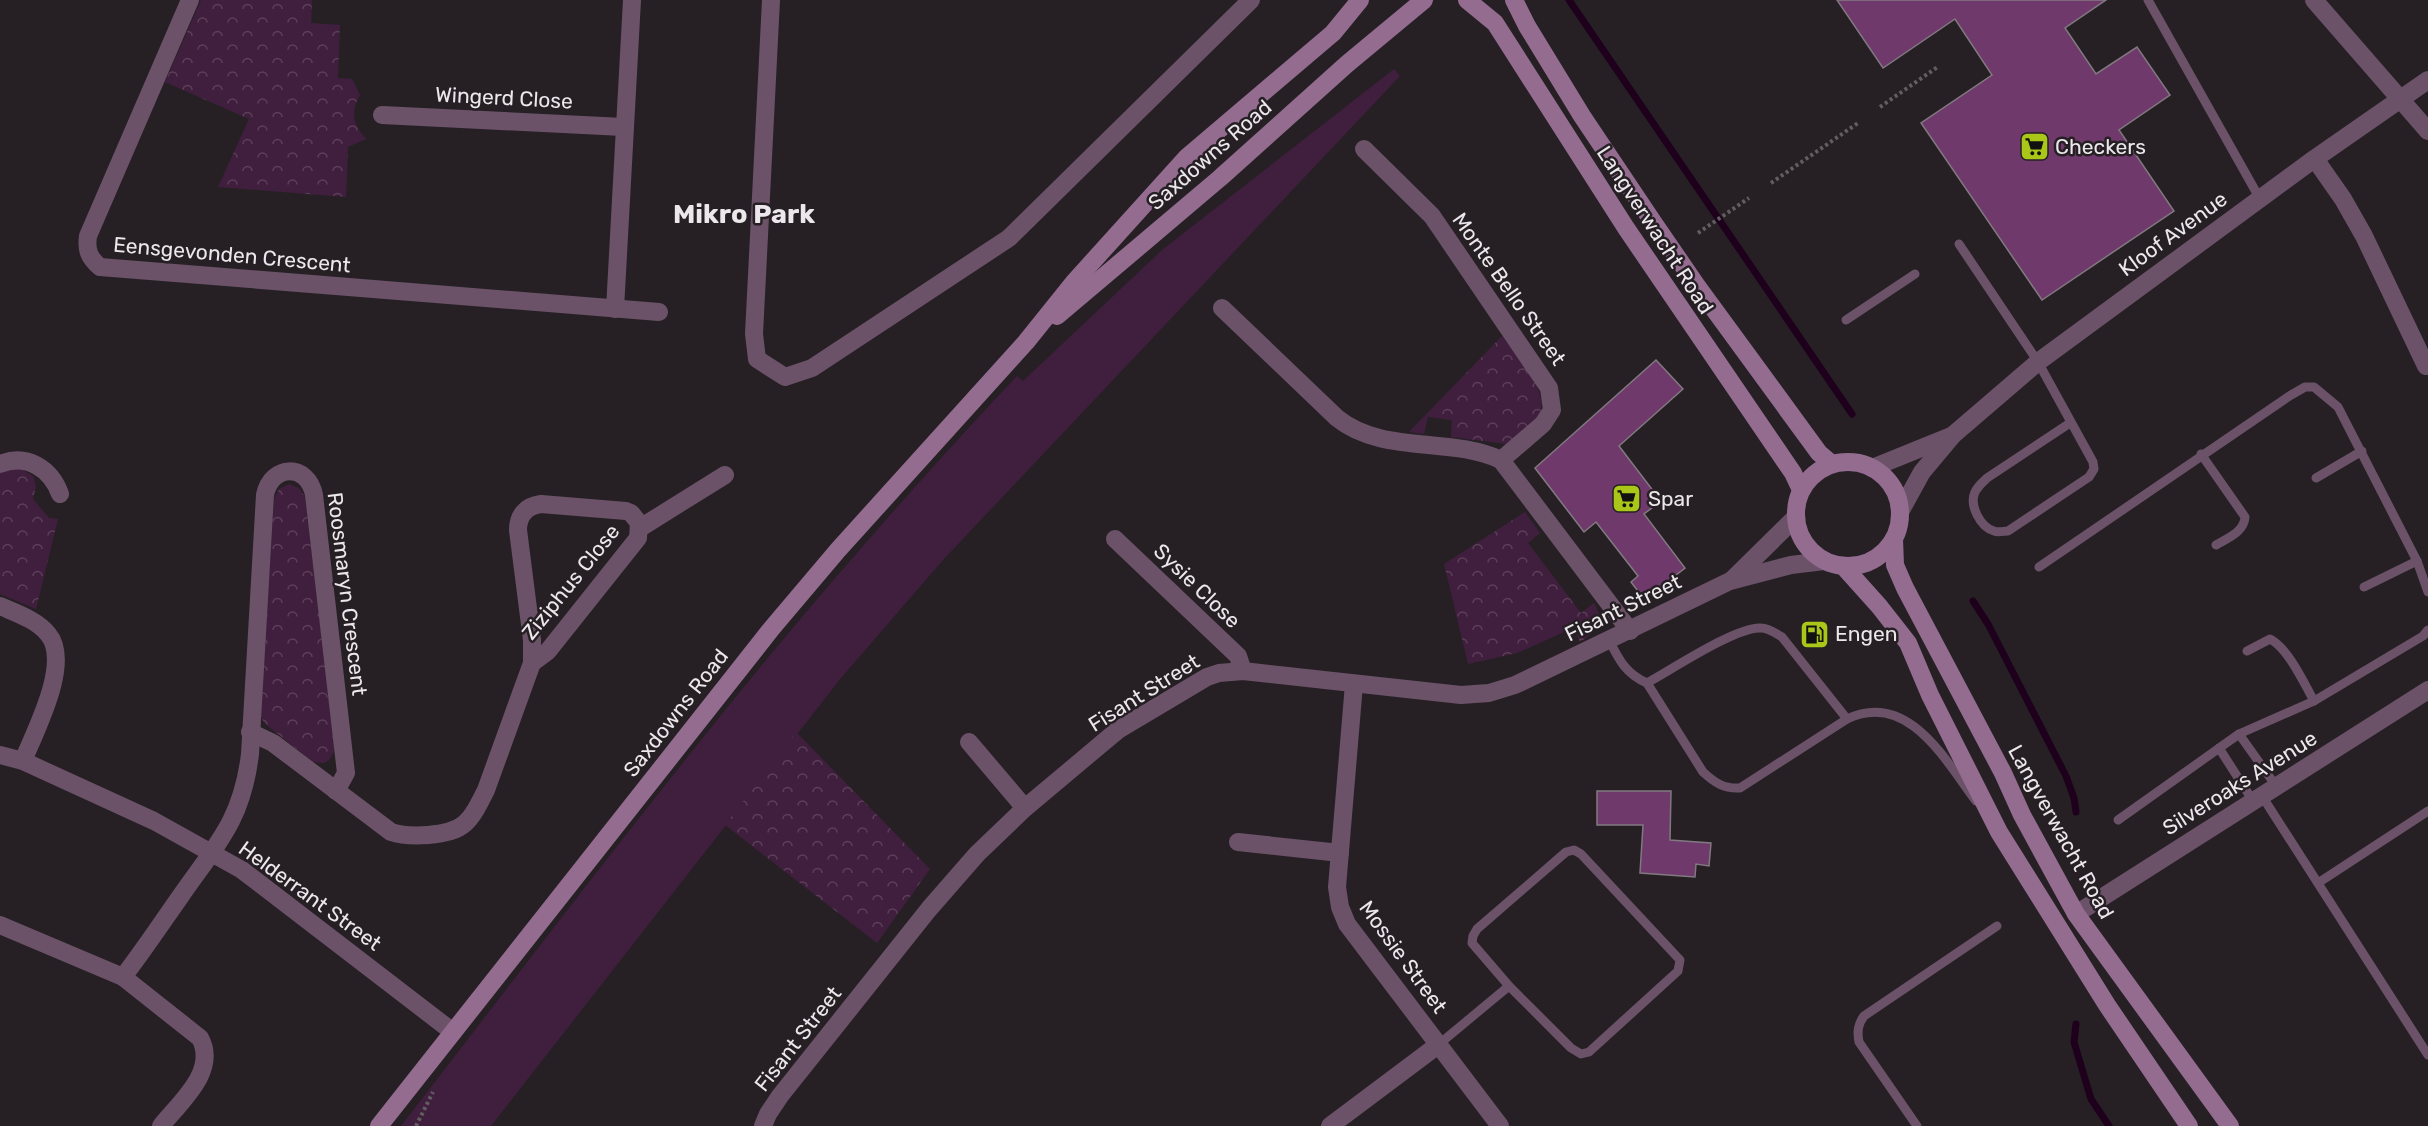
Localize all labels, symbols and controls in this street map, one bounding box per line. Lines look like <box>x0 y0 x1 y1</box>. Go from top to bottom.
street label: Wingerd Close <box>434 81 574 114</box>
street label: Saxdowns Road <box>1143 94 1276 215</box>
supermarket icon: Checkers <box>2018 131 2050 163</box>
place label: Checkers <box>2055 134 2146 159</box>
street label: Langverwacht Road <box>1592 141 1719 318</box>
street label: Kloof Avenue <box>2114 186 2232 281</box>
district label: Mikro Park <box>673 198 815 230</box>
street label: Monte Bello Street <box>1447 208 1571 370</box>
street label: Eensgevonden Crescent <box>112 232 352 277</box>
supermarket icon: Spar <box>1611 483 1643 515</box>
place label: Spar <box>1648 486 1693 511</box>
street label: Roosmaryn Crescent <box>323 491 372 697</box>
street label: Ziziphus Close <box>517 519 625 644</box>
street label: Sysie Close <box>1149 538 1246 633</box>
street label: Fisant Street <box>1561 569 1685 646</box>
fuel station icon: Engen <box>1798 618 1830 650</box>
place label: Engen <box>1835 621 1897 646</box>
street label: Saxdowns Road <box>618 644 733 782</box>
street label: Fisant Street <box>1084 649 1204 737</box>
street label: Silveroaks Avenue <box>2158 725 2321 840</box>
street label: Langverwacht Road <box>2003 740 2120 923</box>
street label: Helderrant Street <box>234 835 386 956</box>
street label: Mossie Street <box>1354 896 1453 1018</box>
street label: Fisant Street <box>749 981 846 1096</box>

